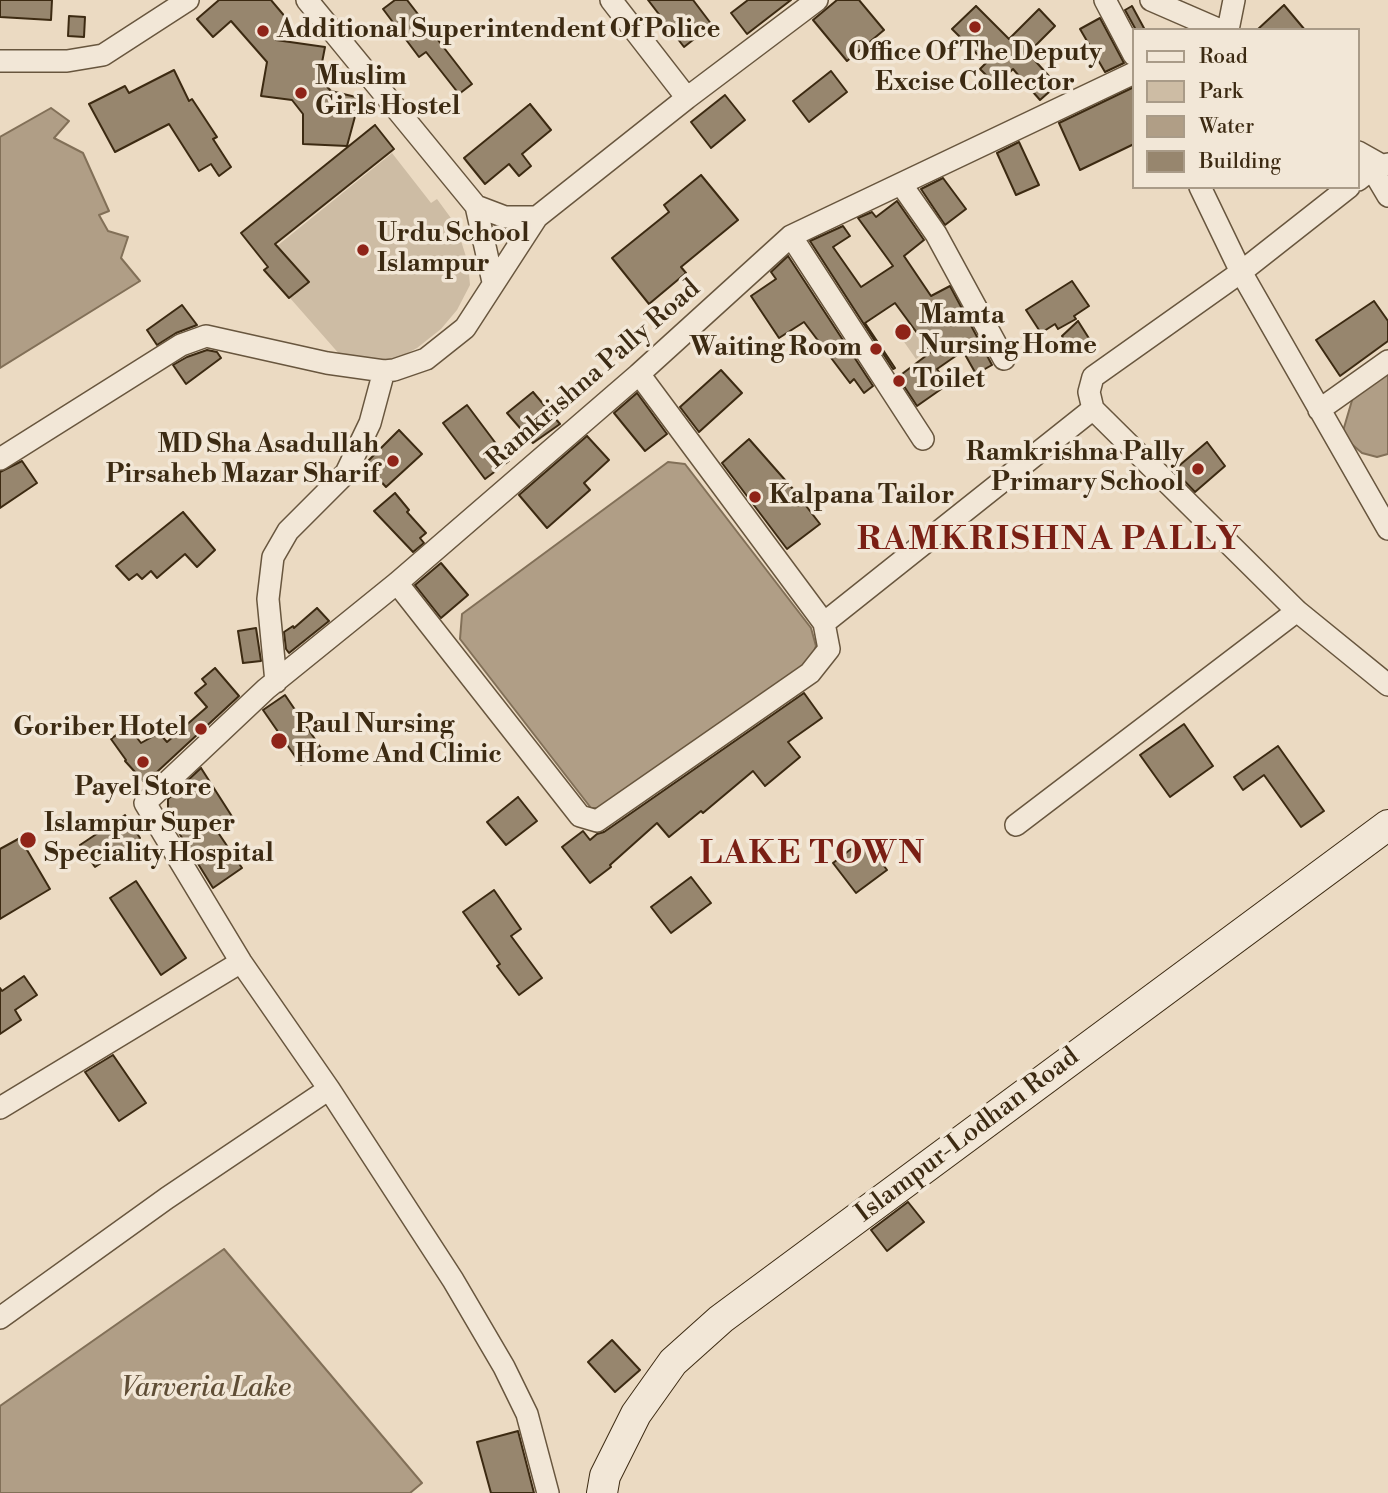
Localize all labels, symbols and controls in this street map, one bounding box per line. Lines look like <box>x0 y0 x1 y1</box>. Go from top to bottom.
place label: Additional Superintendent Of Police <box>277 15 721 47</box>
marker: Office Of The Deputy Excise Collector <box>967 19 983 35</box>
marker: Additional Superintendent Of Police <box>255 23 271 39</box>
legend <box>1132 28 1360 189</box>
place label: Office Of The Deputy Excise Collector <box>848 38 1102 100</box>
text: Road <box>1199 44 1248 70</box>
place label: Muslim Girls Hostel <box>315 62 460 124</box>
text: Park <box>1199 79 1243 105</box>
marker: Muslim Girls Hostel <box>293 85 309 101</box>
text: Water <box>1199 114 1254 140</box>
text: Building <box>1199 149 1281 175</box>
place label: Urdu School Islampur <box>377 219 529 280</box>
marker: Urdu School Islampur <box>355 242 371 258</box>
street label: Ramkrishna Pally Road <box>481 274 707 476</box>
place label: Mamta Nursing Home <box>919 301 1097 362</box>
marker: Mamta Nursing Home <box>893 322 913 342</box>
place label: Waiting Room <box>690 333 862 365</box>
marker: Waiting Room <box>868 341 884 357</box>
place label: Toilet <box>913 365 985 397</box>
marker: Toilet <box>891 373 907 389</box>
place label: MD Sha Asadullah Pirsaheb Mazar Sharif <box>106 430 379 492</box>
place label: Ramkrishna Pally Primary School <box>966 438 1184 500</box>
marker: MD Sha Asadullah Pirsaheb Mazar Sharif <box>385 453 401 469</box>
marker: Ramkrishna Pally Primary School <box>1190 461 1206 477</box>
place label: Kalpana Tailor <box>769 481 954 513</box>
marker: Kalpana Tailor <box>747 489 763 505</box>
district label: RAMKRISHNA PALLY <box>859 521 1241 561</box>
place label: Paul Nursing Home And Clinic <box>295 710 502 772</box>
place label: Goriber Hotel <box>13 713 187 745</box>
marker: Goriber Hotel <box>193 721 209 737</box>
marker: Paul Nursing Home And Clinic <box>269 731 289 751</box>
marker: Payel Store <box>135 754 151 770</box>
place label: Payel Store <box>74 773 212 805</box>
place label: Islampur Super Speciality Hospital <box>44 809 274 870</box>
marker: Islampur Super Speciality Hospital <box>18 830 38 850</box>
district label: LAKE TOWN <box>701 835 925 875</box>
street label: Islampur-Lodhan Road <box>850 1042 1086 1230</box>
water label: Varveria Lake <box>121 1372 291 1406</box>

